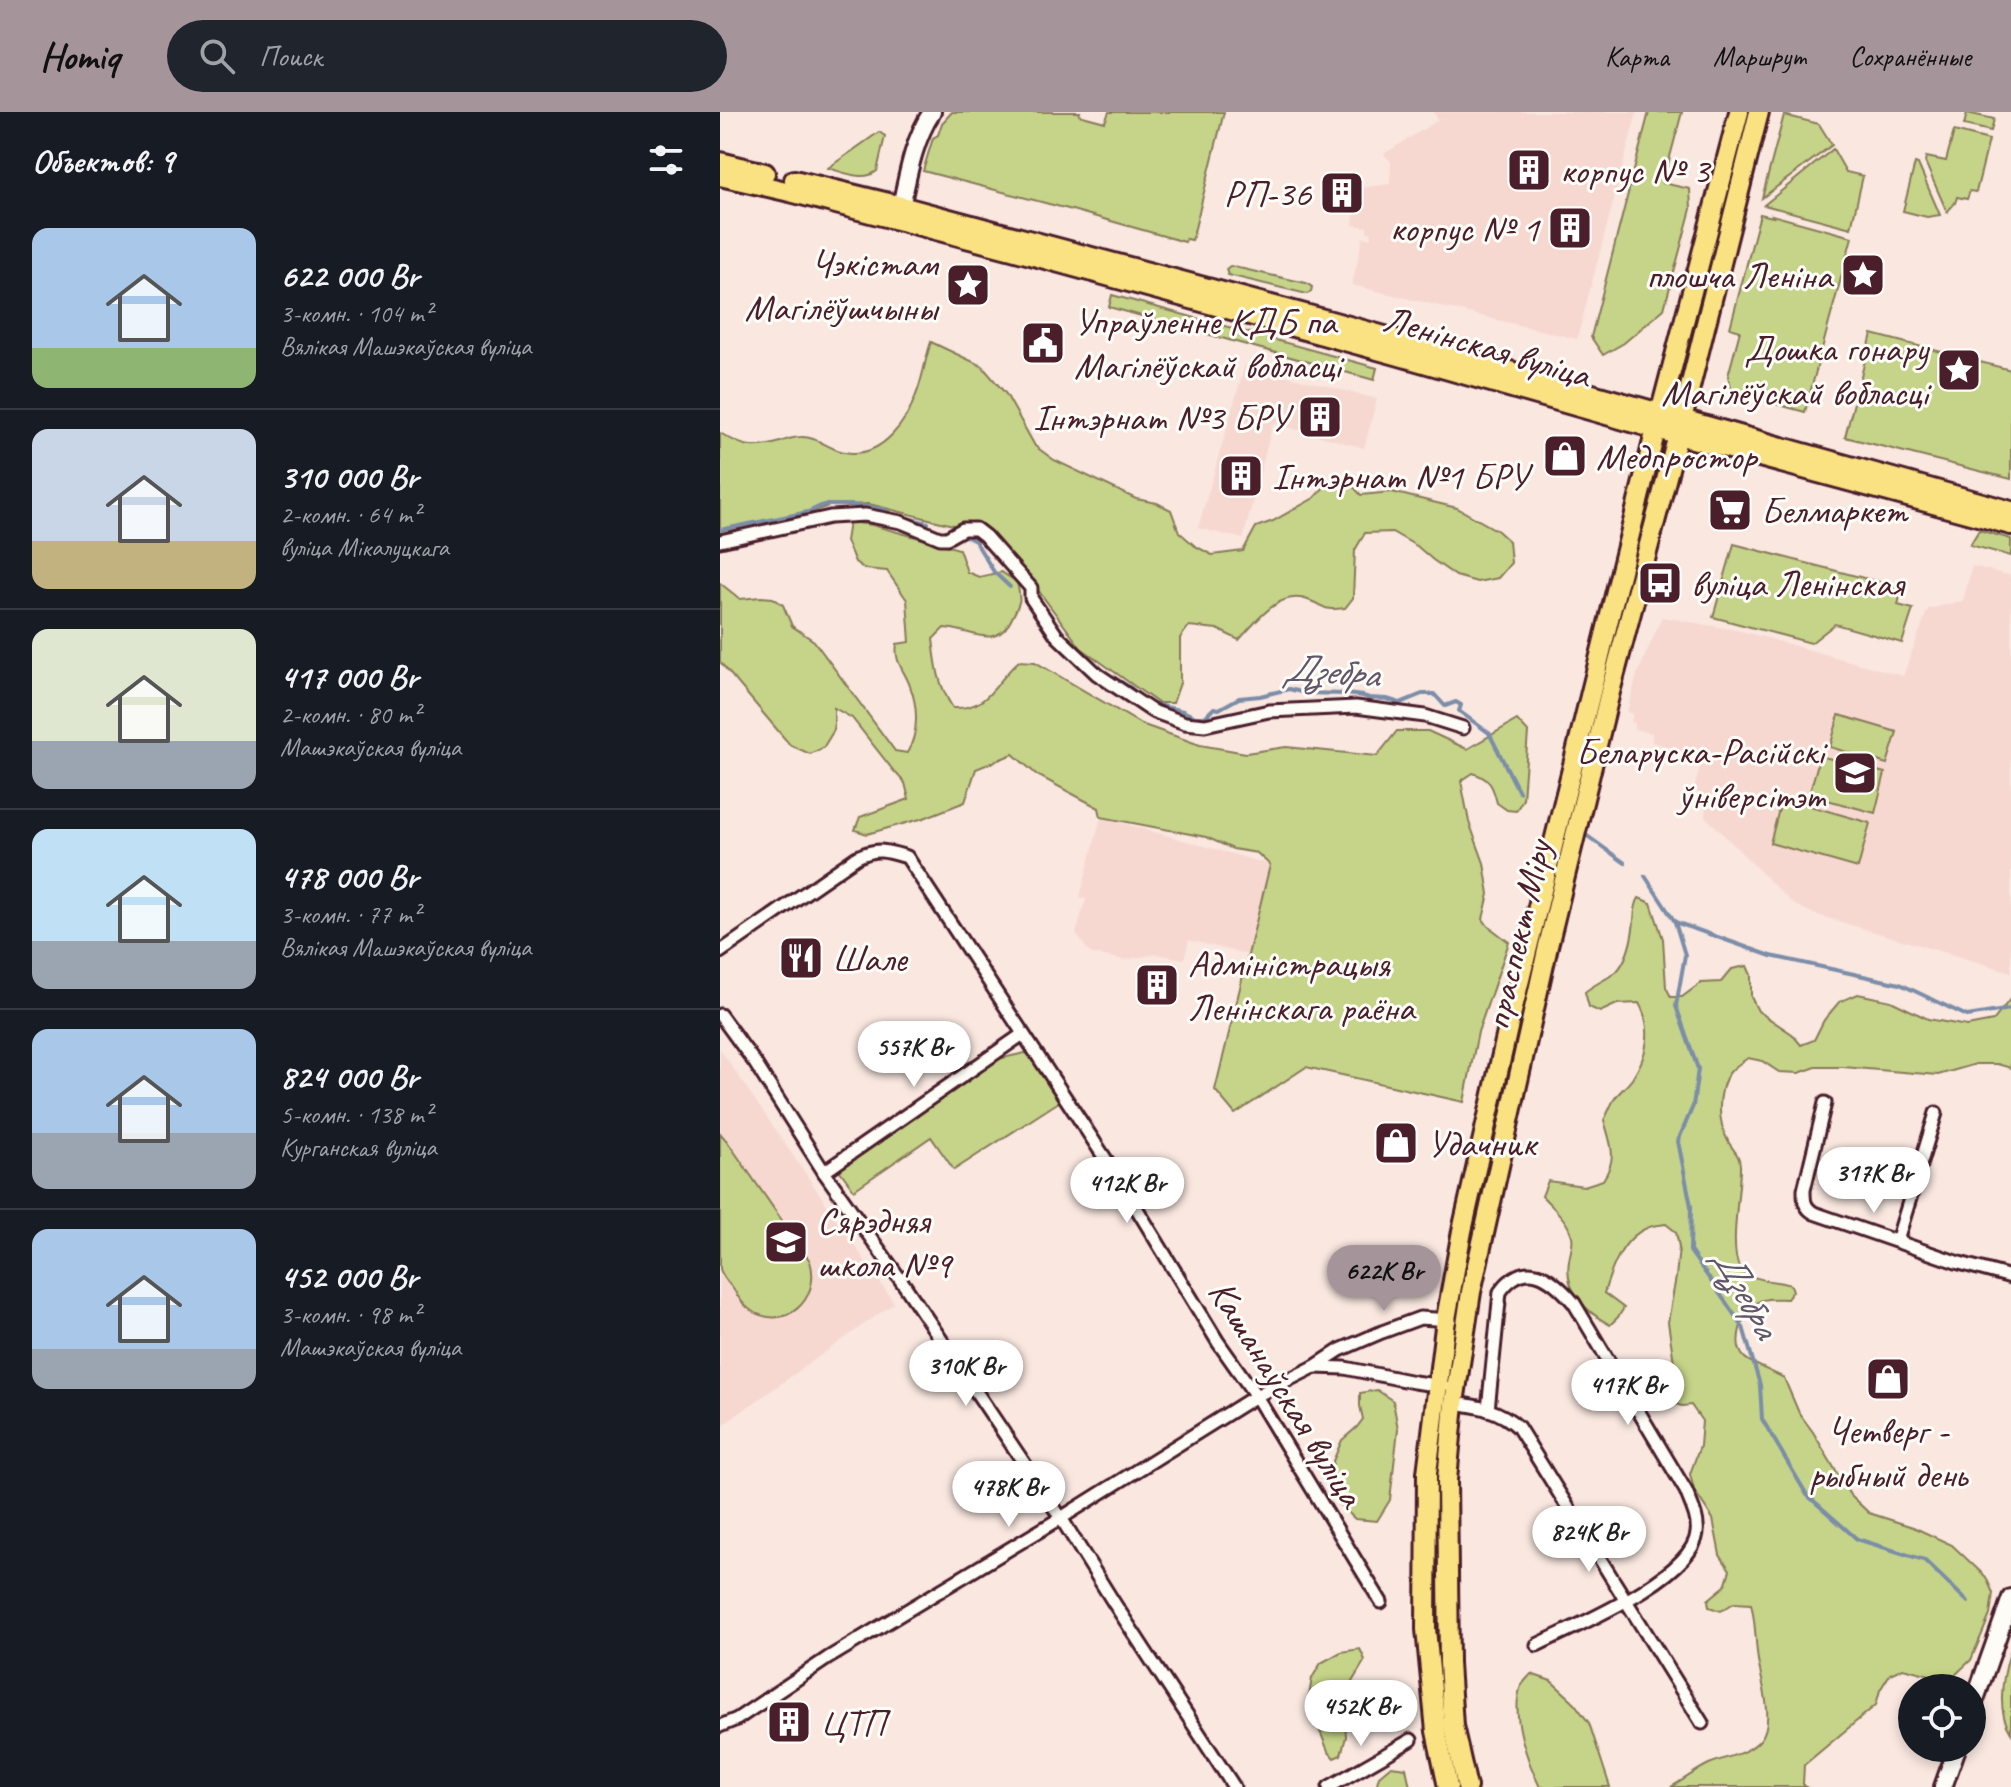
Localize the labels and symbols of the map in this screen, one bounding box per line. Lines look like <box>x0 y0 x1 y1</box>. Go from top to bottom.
building icon: корпус № 3 <box>1505 146 1553 194</box>
place label: корпус № 3 <box>1560 147 1712 194</box>
building icon: РП-36 <box>1318 169 1366 217</box>
place label: РП-36 <box>1224 170 1313 217</box>
building icon: корпус № 1 <box>1546 204 1594 252</box>
place label: корпус № 1 <box>1390 205 1541 252</box>
place label: Чэкістам Магілёўшчыны <box>744 240 940 331</box>
place icon: плошча Леніна <box>1839 251 1887 299</box>
place label: плошча Леніна <box>1646 252 1834 299</box>
place icon: Чэкістам Магілёўшчыны <box>944 261 992 309</box>
street label: Ленінская вуліца <box>1378 295 1598 399</box>
place label: Упраўленне КДБ па Магілёўскай вобласці <box>1074 298 1345 389</box>
public building icon: Упраўленне КДБ па Магілёўскай вобласці <box>1019 319 1067 367</box>
place label: Дошка гонару Магілёўскай вобласці <box>1661 325 1932 416</box>
place icon: Дошка гонару Магілёўскай вобласці <box>1935 346 1983 394</box>
building icon: Інтэрнат №3 БРУ <box>1296 393 1344 441</box>
place label: Інтэрнат №3 БРУ <box>1033 394 1295 441</box>
shop icon: Медпростор <box>1541 432 1589 480</box>
place label: Медпростор <box>1596 433 1759 480</box>
building icon: Інтэрнат №1 БРУ <box>1217 452 1265 500</box>
place label: Інтэрнат №1 БРУ <box>1272 453 1534 500</box>
supermarket icon: Белмаркет <box>1706 486 1754 534</box>
place label: Белмаркет <box>1761 487 1910 534</box>
bus stop icon: вуліца Ленінская <box>1636 559 1684 607</box>
place label: вуліца Ленінская <box>1691 560 1906 607</box>
water label: Дзебра <box>1281 643 1384 700</box>
place label: Беларуска-Расійскі ўніверсітэт <box>1576 728 1828 819</box>
school or university icon: Беларуска-Расійскі ўніверсітэт <box>1831 749 1879 797</box>
street label: праспект Міру <box>1473 833 1563 1034</box>
restaurant icon: Шале <box>777 934 825 982</box>
place label: Шале <box>832 935 909 982</box>
place label: Адміністрацыя Ленінскага раёна <box>1188 940 1417 1031</box>
building icon: Адміністрацыя Ленінскага раёна <box>1133 961 1181 1009</box>
pin: 557K Br <box>840 1021 988 1089</box>
shop icon: Удачник <box>1372 1119 1420 1167</box>
place label: Удачник <box>1427 1120 1539 1167</box>
pin: 317K Br <box>1800 1147 1948 1215</box>
pin: 412K Br <box>1053 1157 1201 1225</box>
place label: Сярэдняя школа №9 <box>817 1197 954 1288</box>
school or university icon: Сярэдняя школа №9 <box>762 1218 810 1266</box>
water label: Дзебра <box>1701 1238 1793 1350</box>
pin: 622K Br <box>1310 1245 1458 1313</box>
street label: Кашанаўская вуліца <box>1198 1271 1376 1517</box>
pin: 310K Br <box>892 1340 1040 1408</box>
shop icon: Четверг - рыбный день <box>1864 1355 1912 1403</box>
pin: 417K Br <box>1554 1359 1702 1427</box>
place label: Четверг - рыбный день <box>1809 1407 1969 1498</box>
pin: 478K Br <box>935 1461 1083 1529</box>
pin: 824K Br <box>1515 1506 1663 1574</box>
pin: 452K Br <box>1287 1680 1435 1748</box>
building icon: ЦТП <box>765 1698 813 1746</box>
place label: ЦТП <box>820 1699 892 1746</box>

